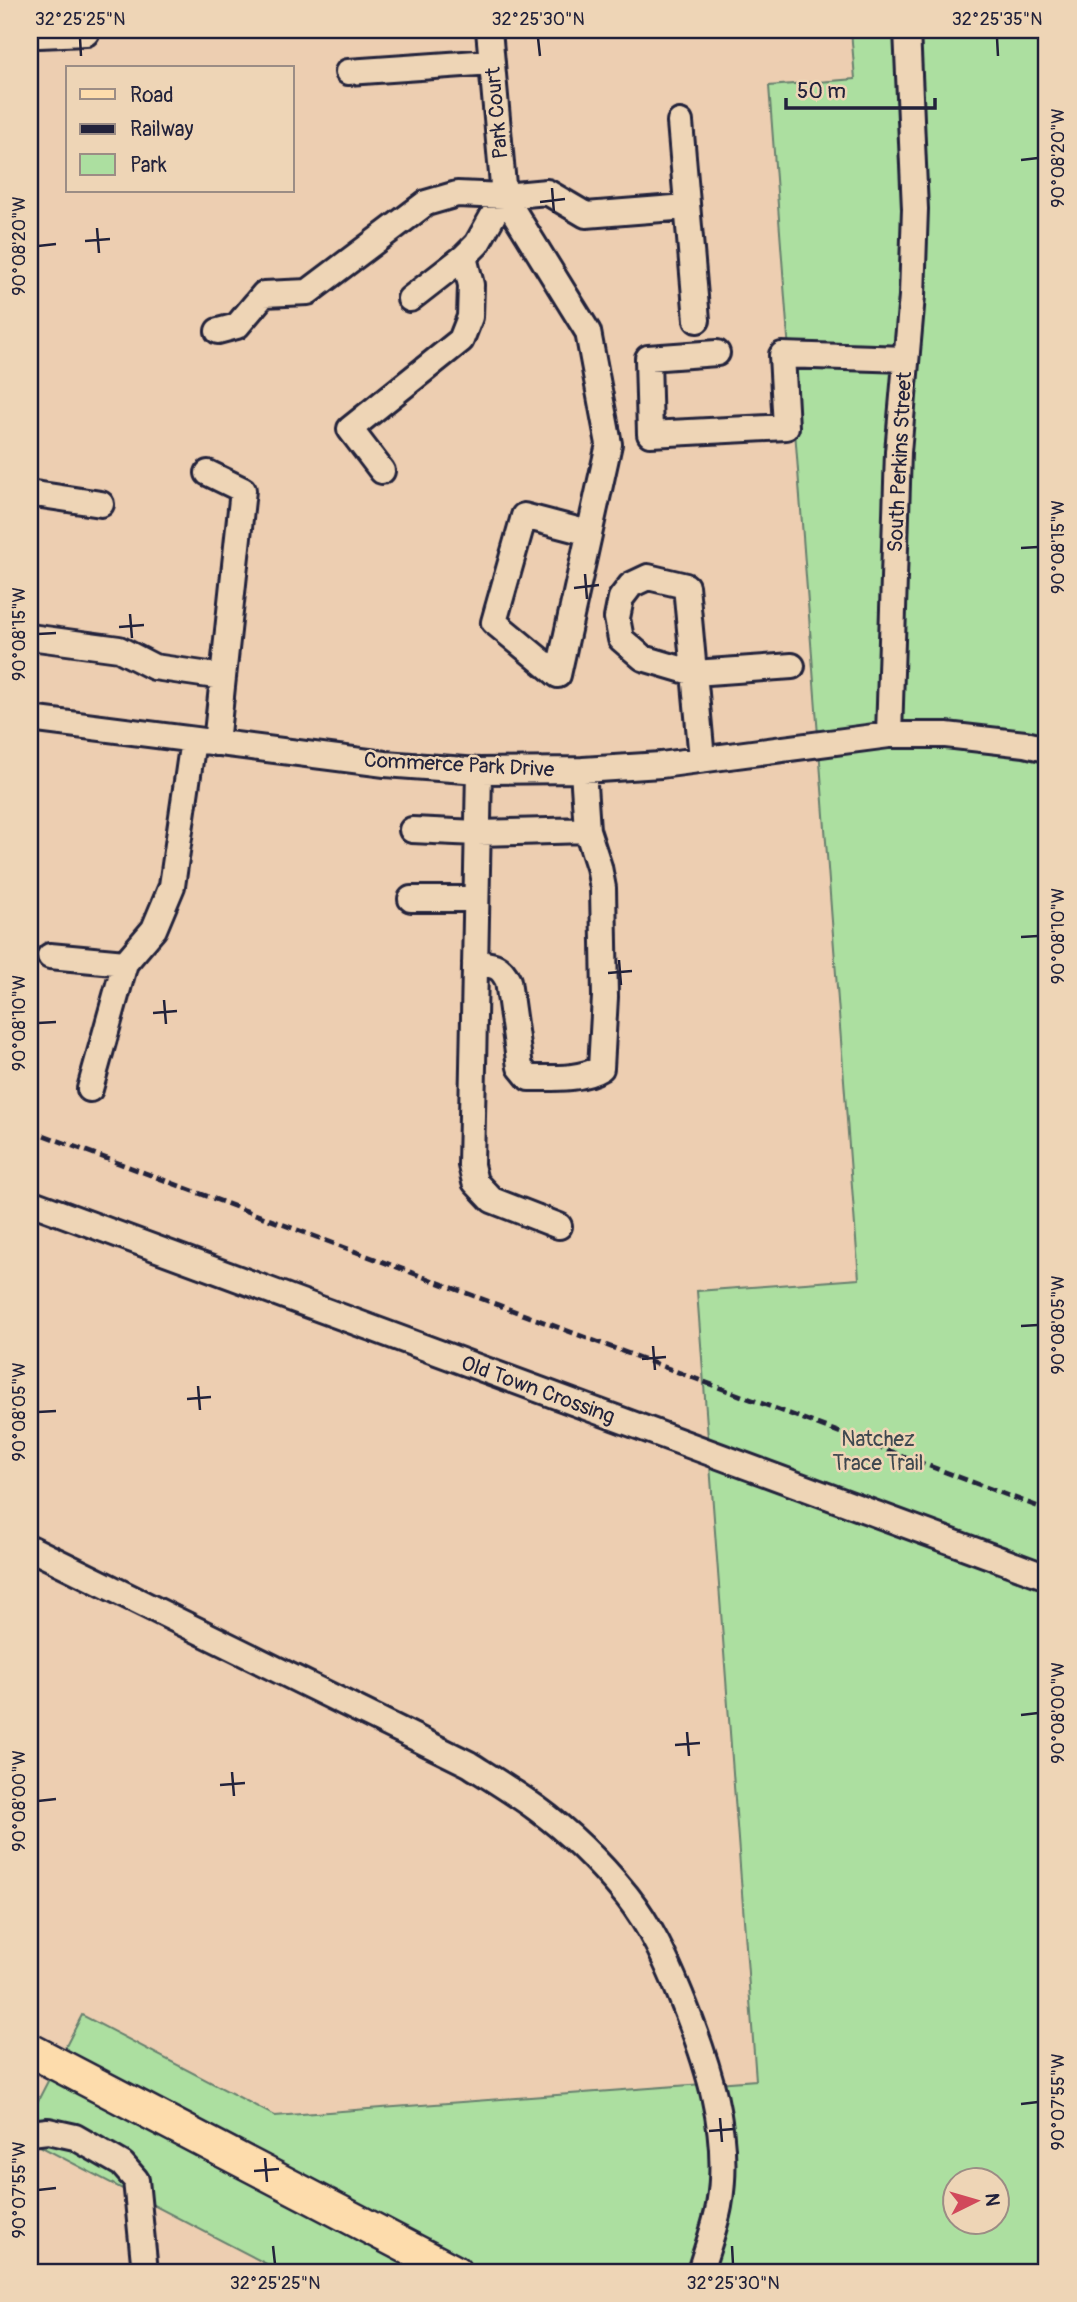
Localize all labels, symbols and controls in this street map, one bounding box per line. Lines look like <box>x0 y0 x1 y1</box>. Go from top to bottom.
text: 32°25'25"N <box>35 8 125 31</box>
text: 32°25'30"N <box>491 8 585 31</box>
text: 32°25'35"N <box>952 8 1042 31</box>
street label: Park Court <box>479 65 514 160</box>
legend <box>66 66 294 192</box>
scale bar <box>786 66 935 110</box>
text: 50 m <box>797 78 846 105</box>
text: Road <box>130 82 174 109</box>
text: 90°08'20"W <box>1047 108 1070 208</box>
text: Railway <box>130 116 194 143</box>
text: Park <box>130 152 167 179</box>
text: 90°08'20"W <box>8 196 31 296</box>
street label: South Perkins Street <box>882 370 918 553</box>
text: 90°08'15"W <box>1047 500 1070 594</box>
text: 90°08'15"W <box>8 587 31 681</box>
street label: Commerce Park Drive <box>363 747 555 783</box>
text: 90°08'10"W <box>1047 888 1070 984</box>
text: 90°08'10"W <box>8 975 31 1071</box>
text: 90°08'05"W <box>1047 1275 1070 1375</box>
street label: Old Town Crossing <box>457 1350 619 1430</box>
text: 90°08'05"W <box>8 1362 31 1462</box>
park label: Natchez Trace Trail <box>833 1426 923 1477</box>
text: 90°08'00"W <box>1047 1662 1070 1764</box>
text: 90°08'00"W <box>8 1750 31 1852</box>
text: 90°07'55"W <box>1047 2053 1070 2151</box>
text: 90°07'55"W <box>8 2141 31 2239</box>
north arrow <box>940 2166 1010 2236</box>
text: N <box>979 2192 1004 2207</box>
text: 32°25'25"N <box>230 2272 320 2295</box>
text: 32°25'30"N <box>686 2272 780 2295</box>

